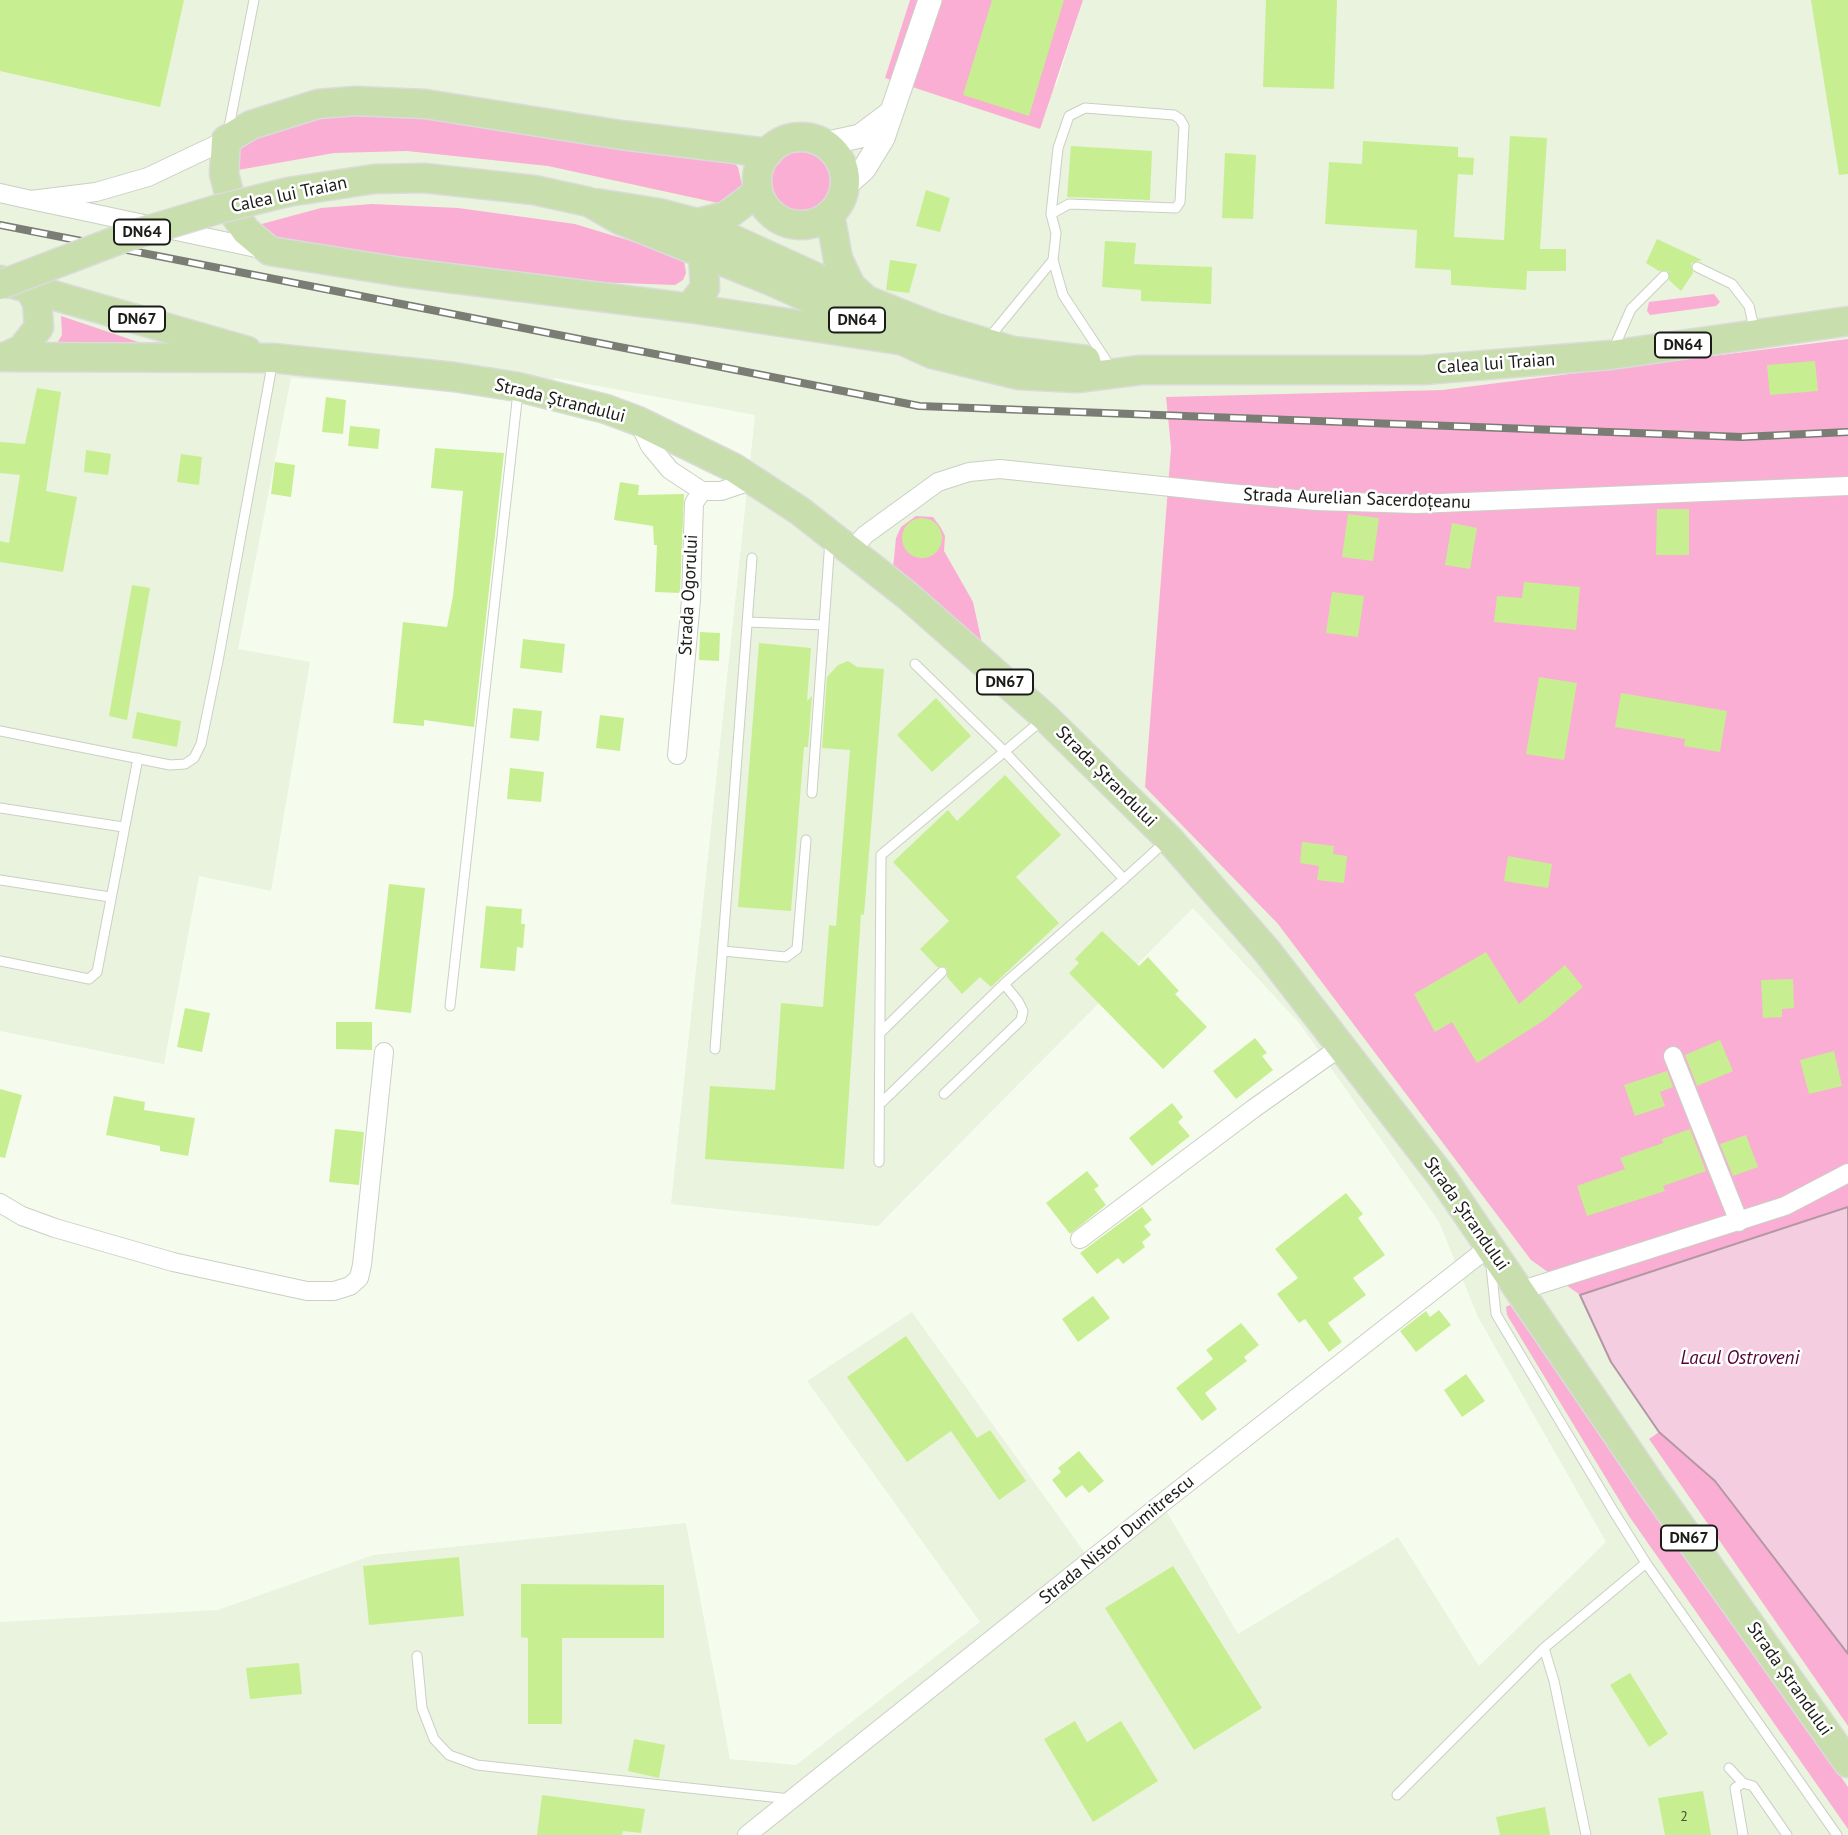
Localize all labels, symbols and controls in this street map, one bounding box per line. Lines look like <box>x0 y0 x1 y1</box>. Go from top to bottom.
street label: Calea lui Traian <box>229 172 349 218</box>
road number: DN64 <box>114 220 170 244</box>
road number: DN67 <box>109 306 165 332</box>
road number: DN64 <box>829 308 885 332</box>
road number: DN64 <box>1655 332 1711 358</box>
street label: Calea lui Traian <box>1436 349 1556 379</box>
street label: Strada Ștrandului <box>492 374 628 428</box>
street label: Strada Aurelian Sacerdoțeanu <box>1243 484 1471 514</box>
street label: Strada Ogorului <box>675 534 703 656</box>
road number: DN67 <box>977 670 1033 694</box>
street label: Strada Ștrandului <box>1051 722 1161 832</box>
street label: Strada Ștrandului <box>1419 1153 1513 1275</box>
water label: Lacul Ostroveni <box>1681 1348 1799 1370</box>
street label: Strada Nistor Dumitrescu <box>1035 1471 1199 1609</box>
road number: DN67 <box>1661 1526 1717 1550</box>
street label: Strada Ștrandului <box>1742 1618 1836 1740</box>
house number: 2 <box>1680 1809 1688 1825</box>

